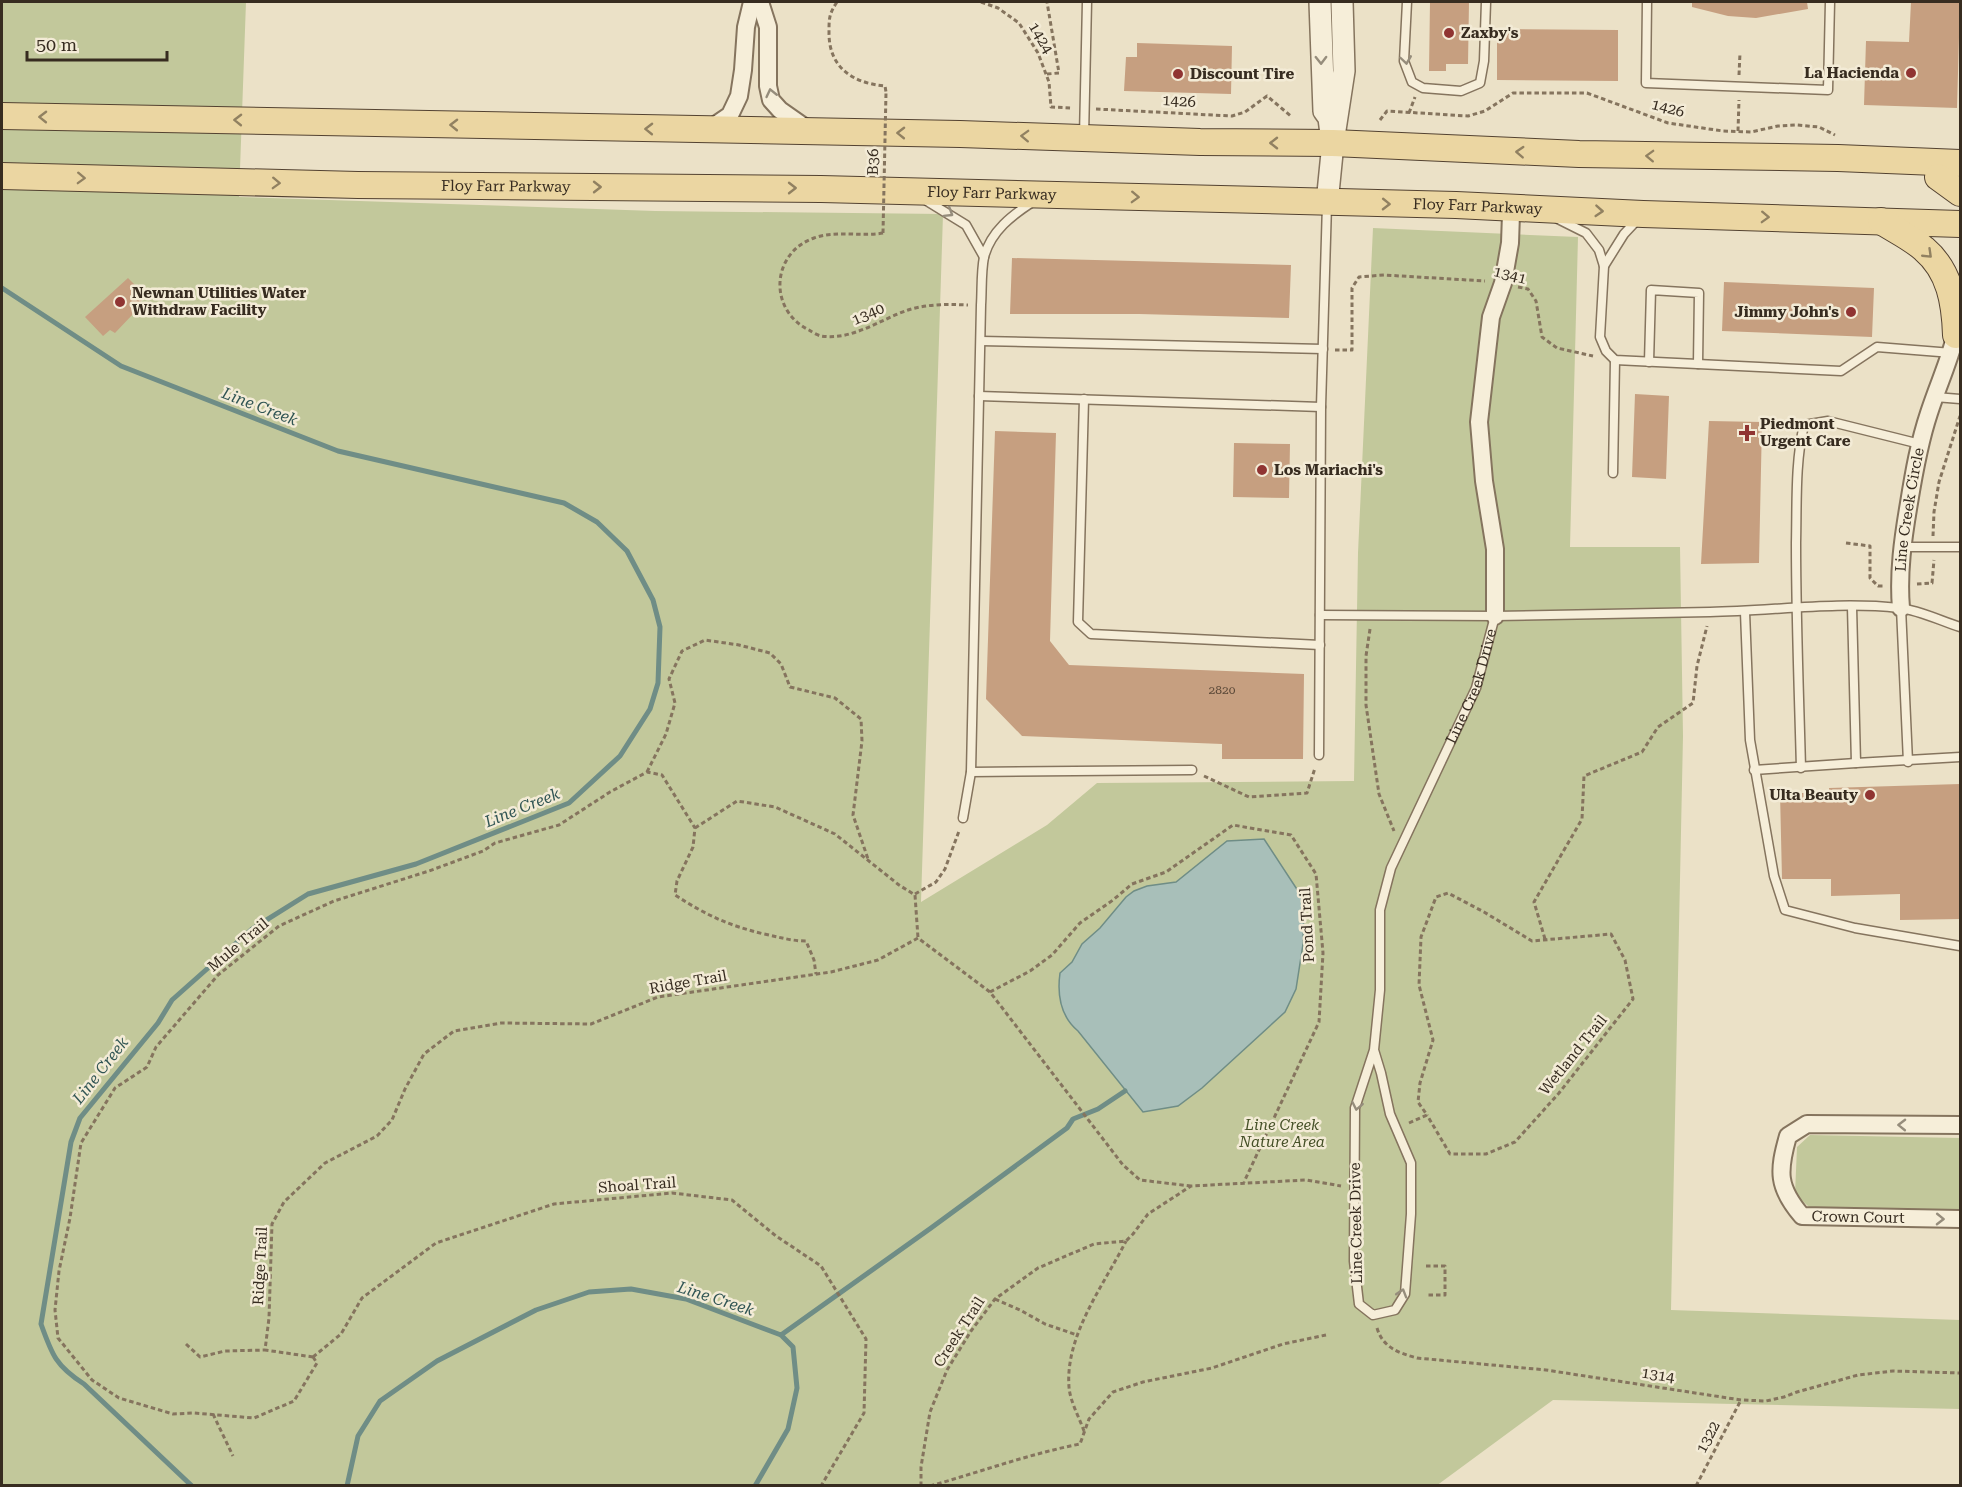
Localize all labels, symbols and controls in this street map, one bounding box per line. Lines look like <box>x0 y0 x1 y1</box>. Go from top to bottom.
street label: 1424 <box>1025 19 1057 58</box>
scale bar <box>27 24 166 62</box>
place label: Zaxby's <box>1461 24 1519 42</box>
marker: Zaxby's <box>1442 26 1456 40</box>
text: 50 m <box>36 34 77 55</box>
one-way arrow <box>1315 55 1327 64</box>
one-way arrow <box>1399 55 1411 64</box>
place label: La Hacienda <box>1804 64 1899 82</box>
place label: Discount Tire <box>1190 65 1294 83</box>
marker: La Hacienda <box>1904 66 1918 80</box>
marker: Discount Tire <box>1171 67 1185 81</box>
one-way arrow <box>765 88 778 98</box>
street label: 1426 <box>1162 91 1196 111</box>
street label: 1426 <box>1649 95 1687 121</box>
one-way arrow <box>38 111 47 123</box>
one-way arrow <box>233 114 242 127</box>
one-way arrow <box>449 118 458 131</box>
one-way arrow <box>644 123 653 135</box>
one-way arrow <box>897 127 906 139</box>
one-way arrow <box>1021 130 1030 142</box>
one-way arrow <box>1270 137 1279 149</box>
one-way arrow <box>1516 145 1525 158</box>
street label: B36 <box>864 148 882 176</box>
one-way arrow <box>1645 150 1654 162</box>
one-way arrow <box>77 171 86 184</box>
one-way arrow <box>272 177 281 189</box>
street label: Floy Farr Parkway <box>441 177 571 196</box>
one-way arrow <box>593 181 602 193</box>
one-way arrow <box>788 182 797 194</box>
street label: Floy Farr Parkway <box>927 183 1057 204</box>
one-way arrow <box>1130 191 1139 203</box>
street label: Floy Farr Parkway <box>1413 195 1543 218</box>
one-way arrow <box>1381 198 1390 210</box>
one-way arrow <box>1594 204 1603 217</box>
one-way arrow <box>943 206 953 218</box>
one-way arrow <box>1761 211 1770 223</box>
one-way arrow <box>1922 247 1932 258</box>
street label: 1341 <box>1492 262 1528 288</box>
place label: Newnan Utilities Water Withdraw Facility <box>132 284 306 319</box>
marker: Newnan Utilities Water Withdraw Facility <box>113 295 127 309</box>
street label: 1340 <box>849 299 887 329</box>
place label: Jimmy John's <box>1735 303 1839 321</box>
marker: Jimmy John's <box>1844 305 1858 319</box>
water label: Line Creek <box>218 383 301 430</box>
place label: Piedmont Urgent Care <box>1760 415 1851 450</box>
marker: Piedmont Urgent Care <box>1738 424 1756 442</box>
street label: Line Creek Circle <box>1891 446 1928 572</box>
place label: Los Mariachi's <box>1274 461 1383 479</box>
marker: Los Mariachi's <box>1255 463 1269 477</box>
street label: Line Creek Drive <box>1442 627 1500 747</box>
house number: 2820 <box>1209 683 1236 697</box>
water label: Line Creek <box>481 784 563 832</box>
place label: Ulta Beauty <box>1769 786 1858 804</box>
marker: Ulta Beauty <box>1863 788 1877 802</box>
street label: Pond Trail <box>1296 887 1318 963</box>
street label: Mule Trail <box>204 914 272 976</box>
street label: Ridge Trail <box>648 966 729 998</box>
street label: Wetland Trail <box>1535 1011 1611 1099</box>
water label: Line Creek <box>68 1033 133 1108</box>
one-way arrow <box>1351 1101 1364 1111</box>
park label: Line Creek Nature Area <box>1238 1116 1325 1151</box>
one-way arrow <box>1898 1119 1907 1131</box>
street label: Line Creek Drive <box>1346 1162 1366 1284</box>
street label: Shoal Trail <box>597 1173 677 1197</box>
street label: Crown Court <box>1811 1207 1905 1227</box>
one-way arrow <box>1935 1213 1944 1225</box>
street label: Ridge Trail <box>249 1226 271 1306</box>
water label: Line Creek <box>674 1277 757 1320</box>
one-way arrow <box>1395 1289 1407 1299</box>
street label: Creek Trail <box>930 1293 989 1370</box>
street label: 1314 <box>1640 1363 1677 1387</box>
street label: 1322 <box>1692 1418 1724 1456</box>

